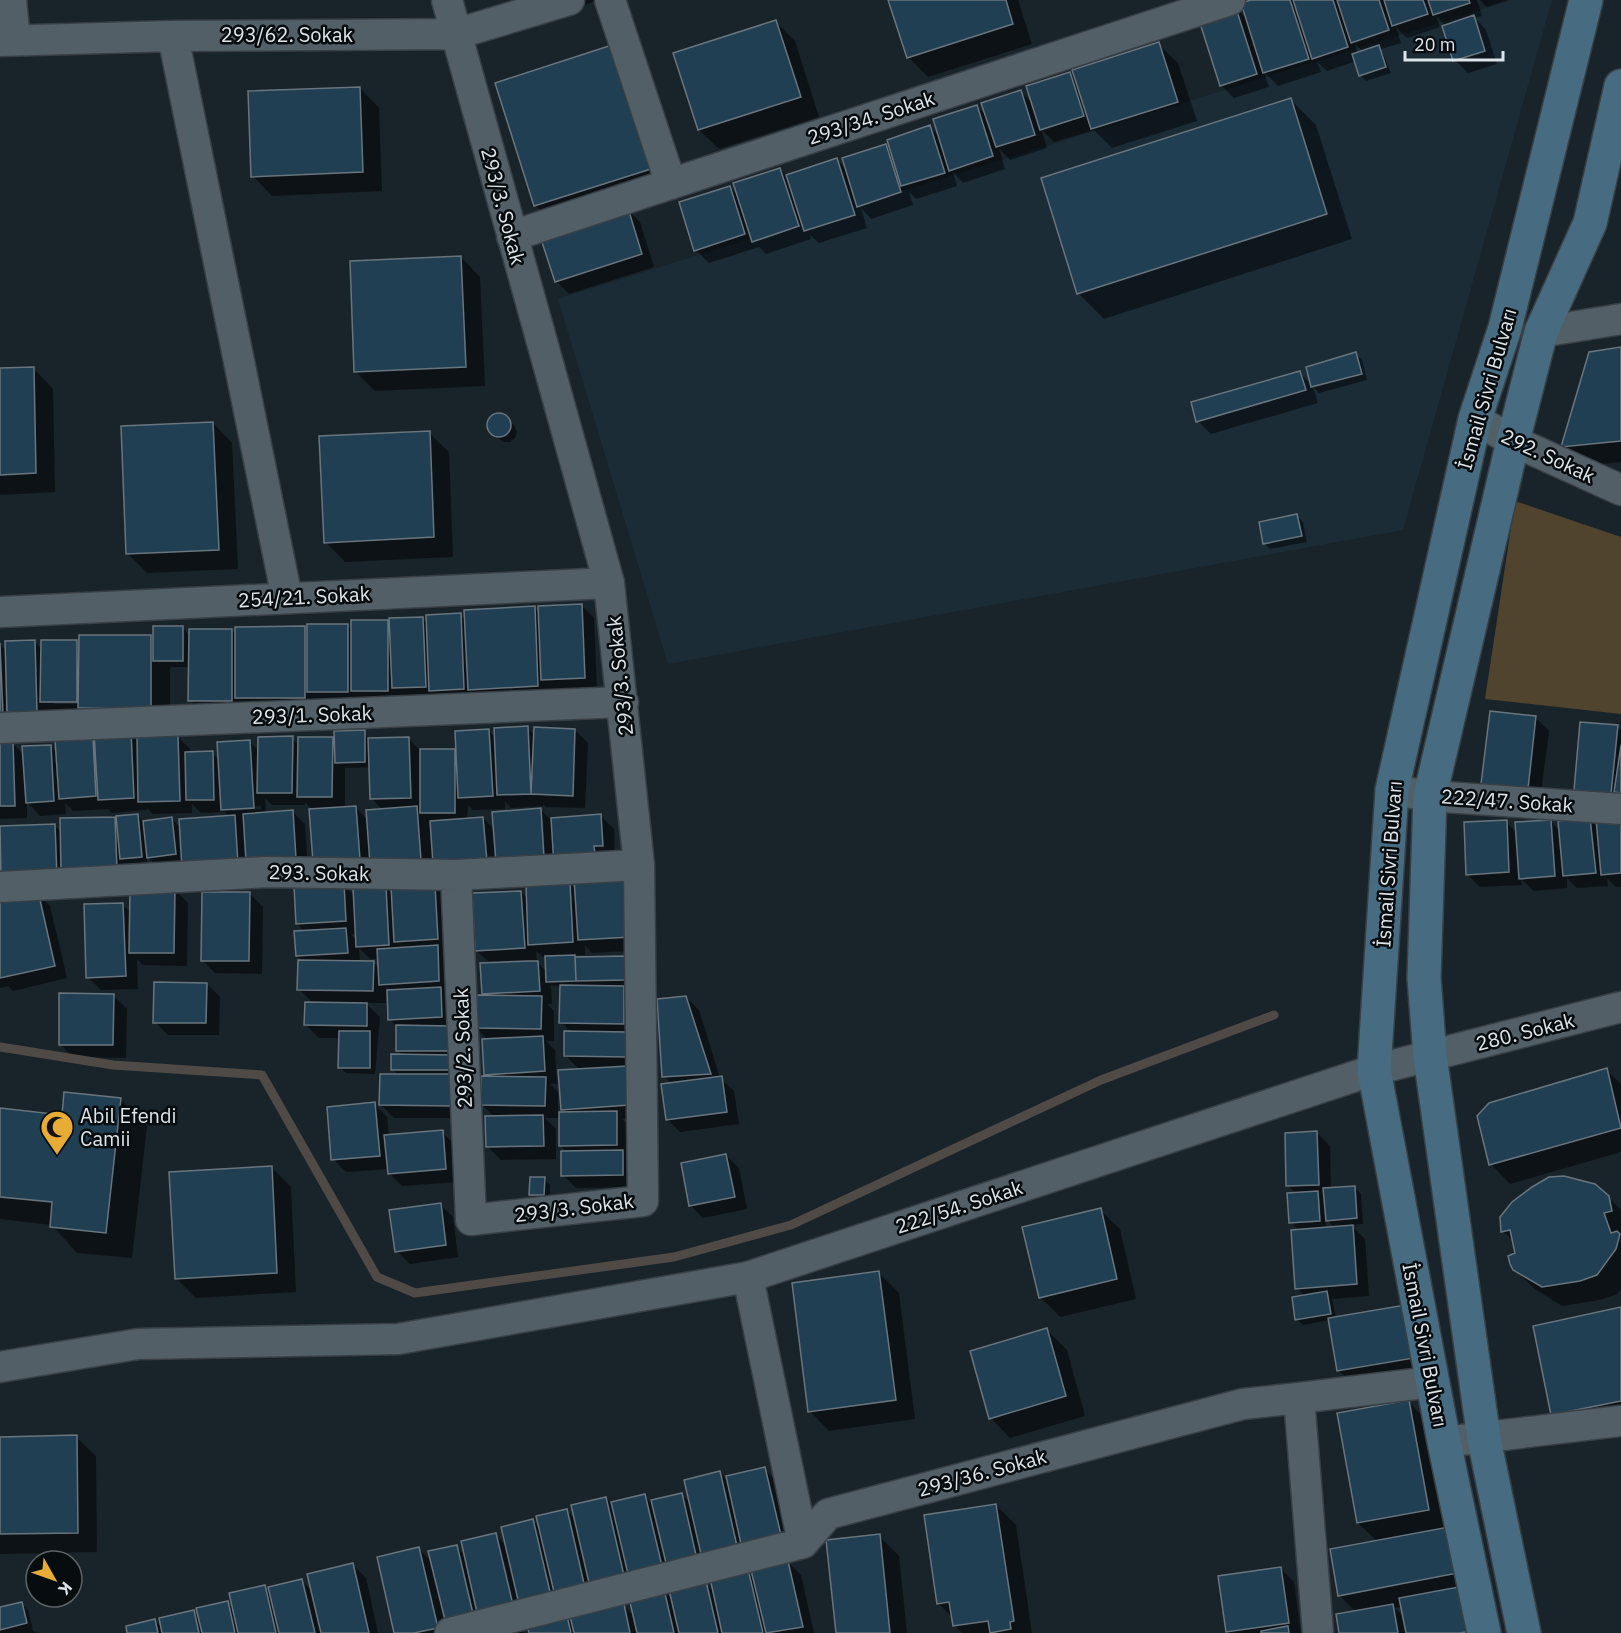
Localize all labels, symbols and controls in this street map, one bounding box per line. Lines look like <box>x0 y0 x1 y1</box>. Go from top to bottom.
street label: 293/62. Sokak <box>221 21 354 48</box>
scale bar <box>1405 24 1502 62</box>
text: 20 m <box>1414 33 1456 56</box>
street label: 293/34. Sokak <box>804 84 938 151</box>
street label: 293/3. Sokak <box>475 144 532 268</box>
street label: İsmail Sivri Bulvarı <box>1451 305 1522 473</box>
street label: 292. Sokak <box>1497 422 1600 489</box>
street label: 254/21. Sokak <box>237 580 371 613</box>
street label: 293/3. Sokak <box>600 614 639 737</box>
street label: 293/1. Sokak <box>251 699 373 730</box>
street label: İsmail Sivri Bulvarı <box>1369 780 1408 948</box>
street label: 222/47. Sokak <box>1440 782 1574 819</box>
street label: 293. Sokak <box>268 858 370 887</box>
street label: 293/2. Sokak <box>447 987 478 1109</box>
street label: 280. Sokak <box>1473 1006 1577 1057</box>
place label: Abil Efendi Camii <box>80 1102 177 1152</box>
mosque icon: Abil Efendi Camii <box>39 1109 75 1156</box>
street label: 222/54. Sokak <box>892 1173 1026 1240</box>
street label: 293/3. Sokak <box>513 1187 636 1228</box>
street label: İsmail Sivri Bulvarı <box>1396 1260 1455 1429</box>
street label: 293/36. Sokak <box>914 1442 1050 1503</box>
north arrow <box>24 1549 84 1609</box>
text: K <box>54 1578 77 1599</box>

